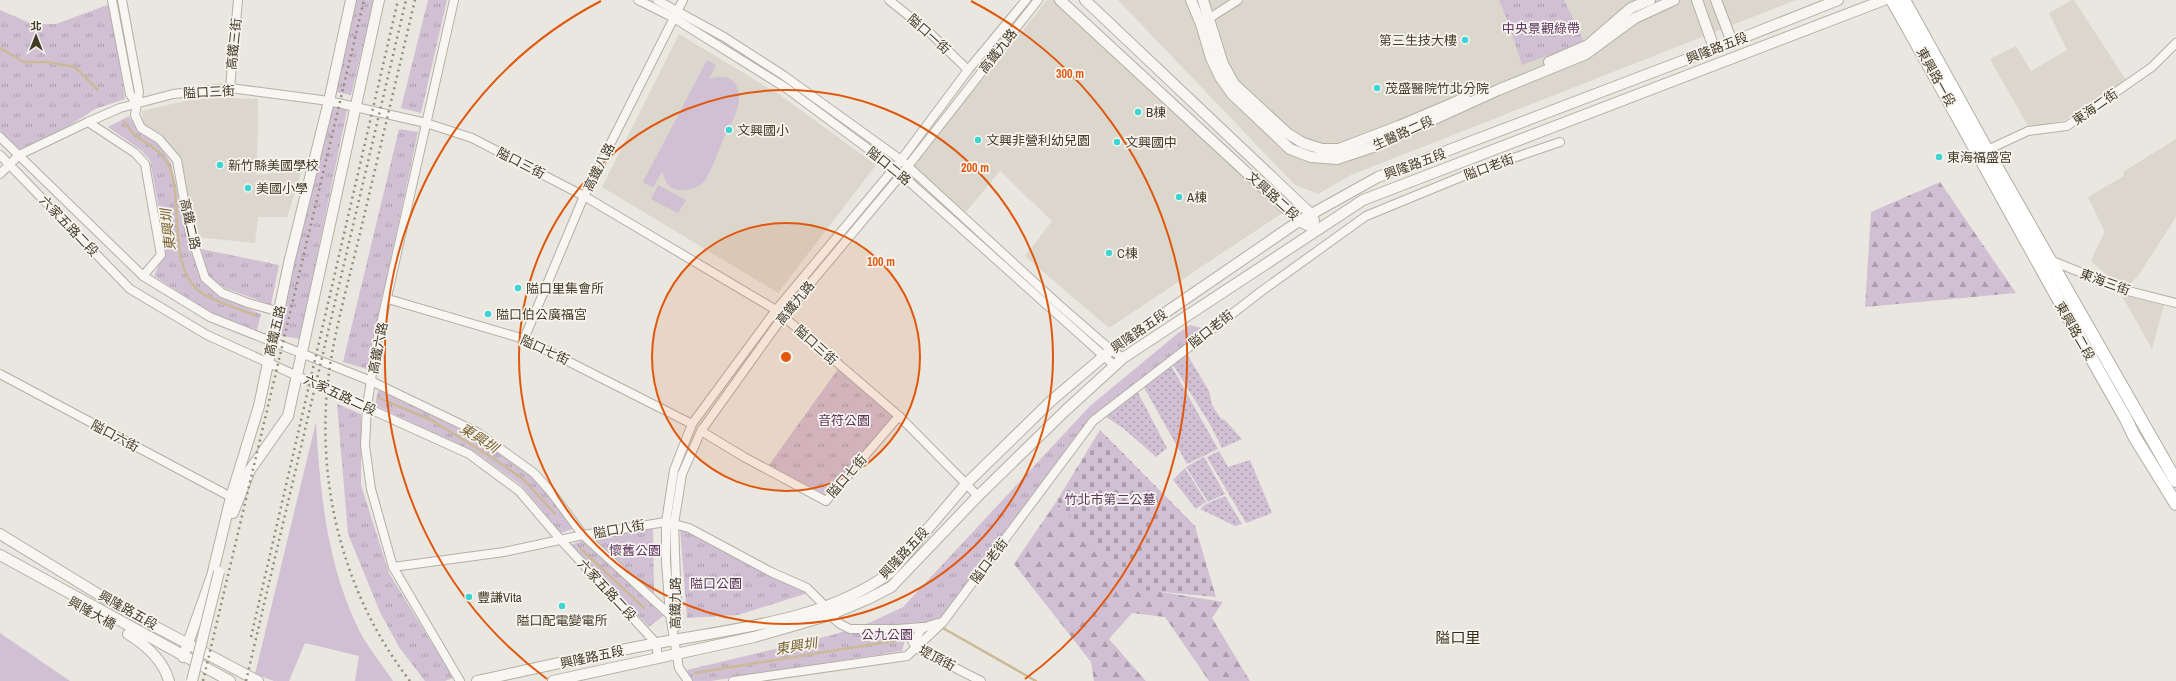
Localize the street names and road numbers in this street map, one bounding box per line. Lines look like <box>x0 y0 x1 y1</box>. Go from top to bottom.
street label: 隘口一街 <box>904 10 954 58</box>
street label: 高鐵三街 <box>223 17 245 71</box>
street label: 高鐵九路 <box>975 25 1021 77</box>
street label: 興隆路五段 <box>1684 28 1750 68</box>
street label: 東興路一段 <box>1913 44 1959 110</box>
street label: 隘口三街 <box>183 82 235 102</box>
street label: 東海二街 <box>2069 85 2121 129</box>
street label: 生醫路二段 <box>1370 112 1436 154</box>
street label: 高鐵八路 <box>580 140 618 194</box>
street label: 隘口二路 <box>863 143 915 189</box>
street label: 隘口三街 <box>494 144 548 182</box>
street label: 興隆路五段 <box>1382 145 1448 183</box>
street label: 隘口老街 <box>1462 150 1516 184</box>
street label: 文興路二段 <box>1243 168 1303 224</box>
street label: 六家五路二段 <box>36 192 102 260</box>
street label: 高鐵二路 <box>176 197 204 251</box>
street label: 東海三街 <box>2078 265 2132 299</box>
street label: 高鐵九路 <box>772 277 818 329</box>
street label: 東興路二段 <box>2051 299 2099 363</box>
street label: 高鐵五路 <box>261 304 289 358</box>
street label: 興隆路五段 <box>1107 305 1171 357</box>
street label: 隘口老街 <box>1185 306 1237 352</box>
street label: 高鐵六路 <box>365 321 391 375</box>
street label: 隘口三街 <box>791 321 841 369</box>
street label: 隘口七街 <box>518 331 572 369</box>
street label: 六家五路二段 <box>301 371 379 419</box>
street label: 隘口六街 <box>88 416 142 456</box>
street label: 隘口七街 <box>824 451 870 501</box>
street label: 隘口八街 <box>592 516 646 542</box>
street label: 興隆路五段 <box>876 523 932 583</box>
street label: 隘口老街 <box>967 535 1011 587</box>
street label: 六家五路二段 <box>574 556 640 624</box>
street label: 高鐵九路 <box>667 577 684 629</box>
street label: 興隆路五段 <box>95 587 161 633</box>
street label: 興隆大橋 <box>65 593 119 633</box>
street label: 堤頂街 <box>916 641 958 675</box>
street label: 興隆路五段 <box>558 642 626 672</box>

